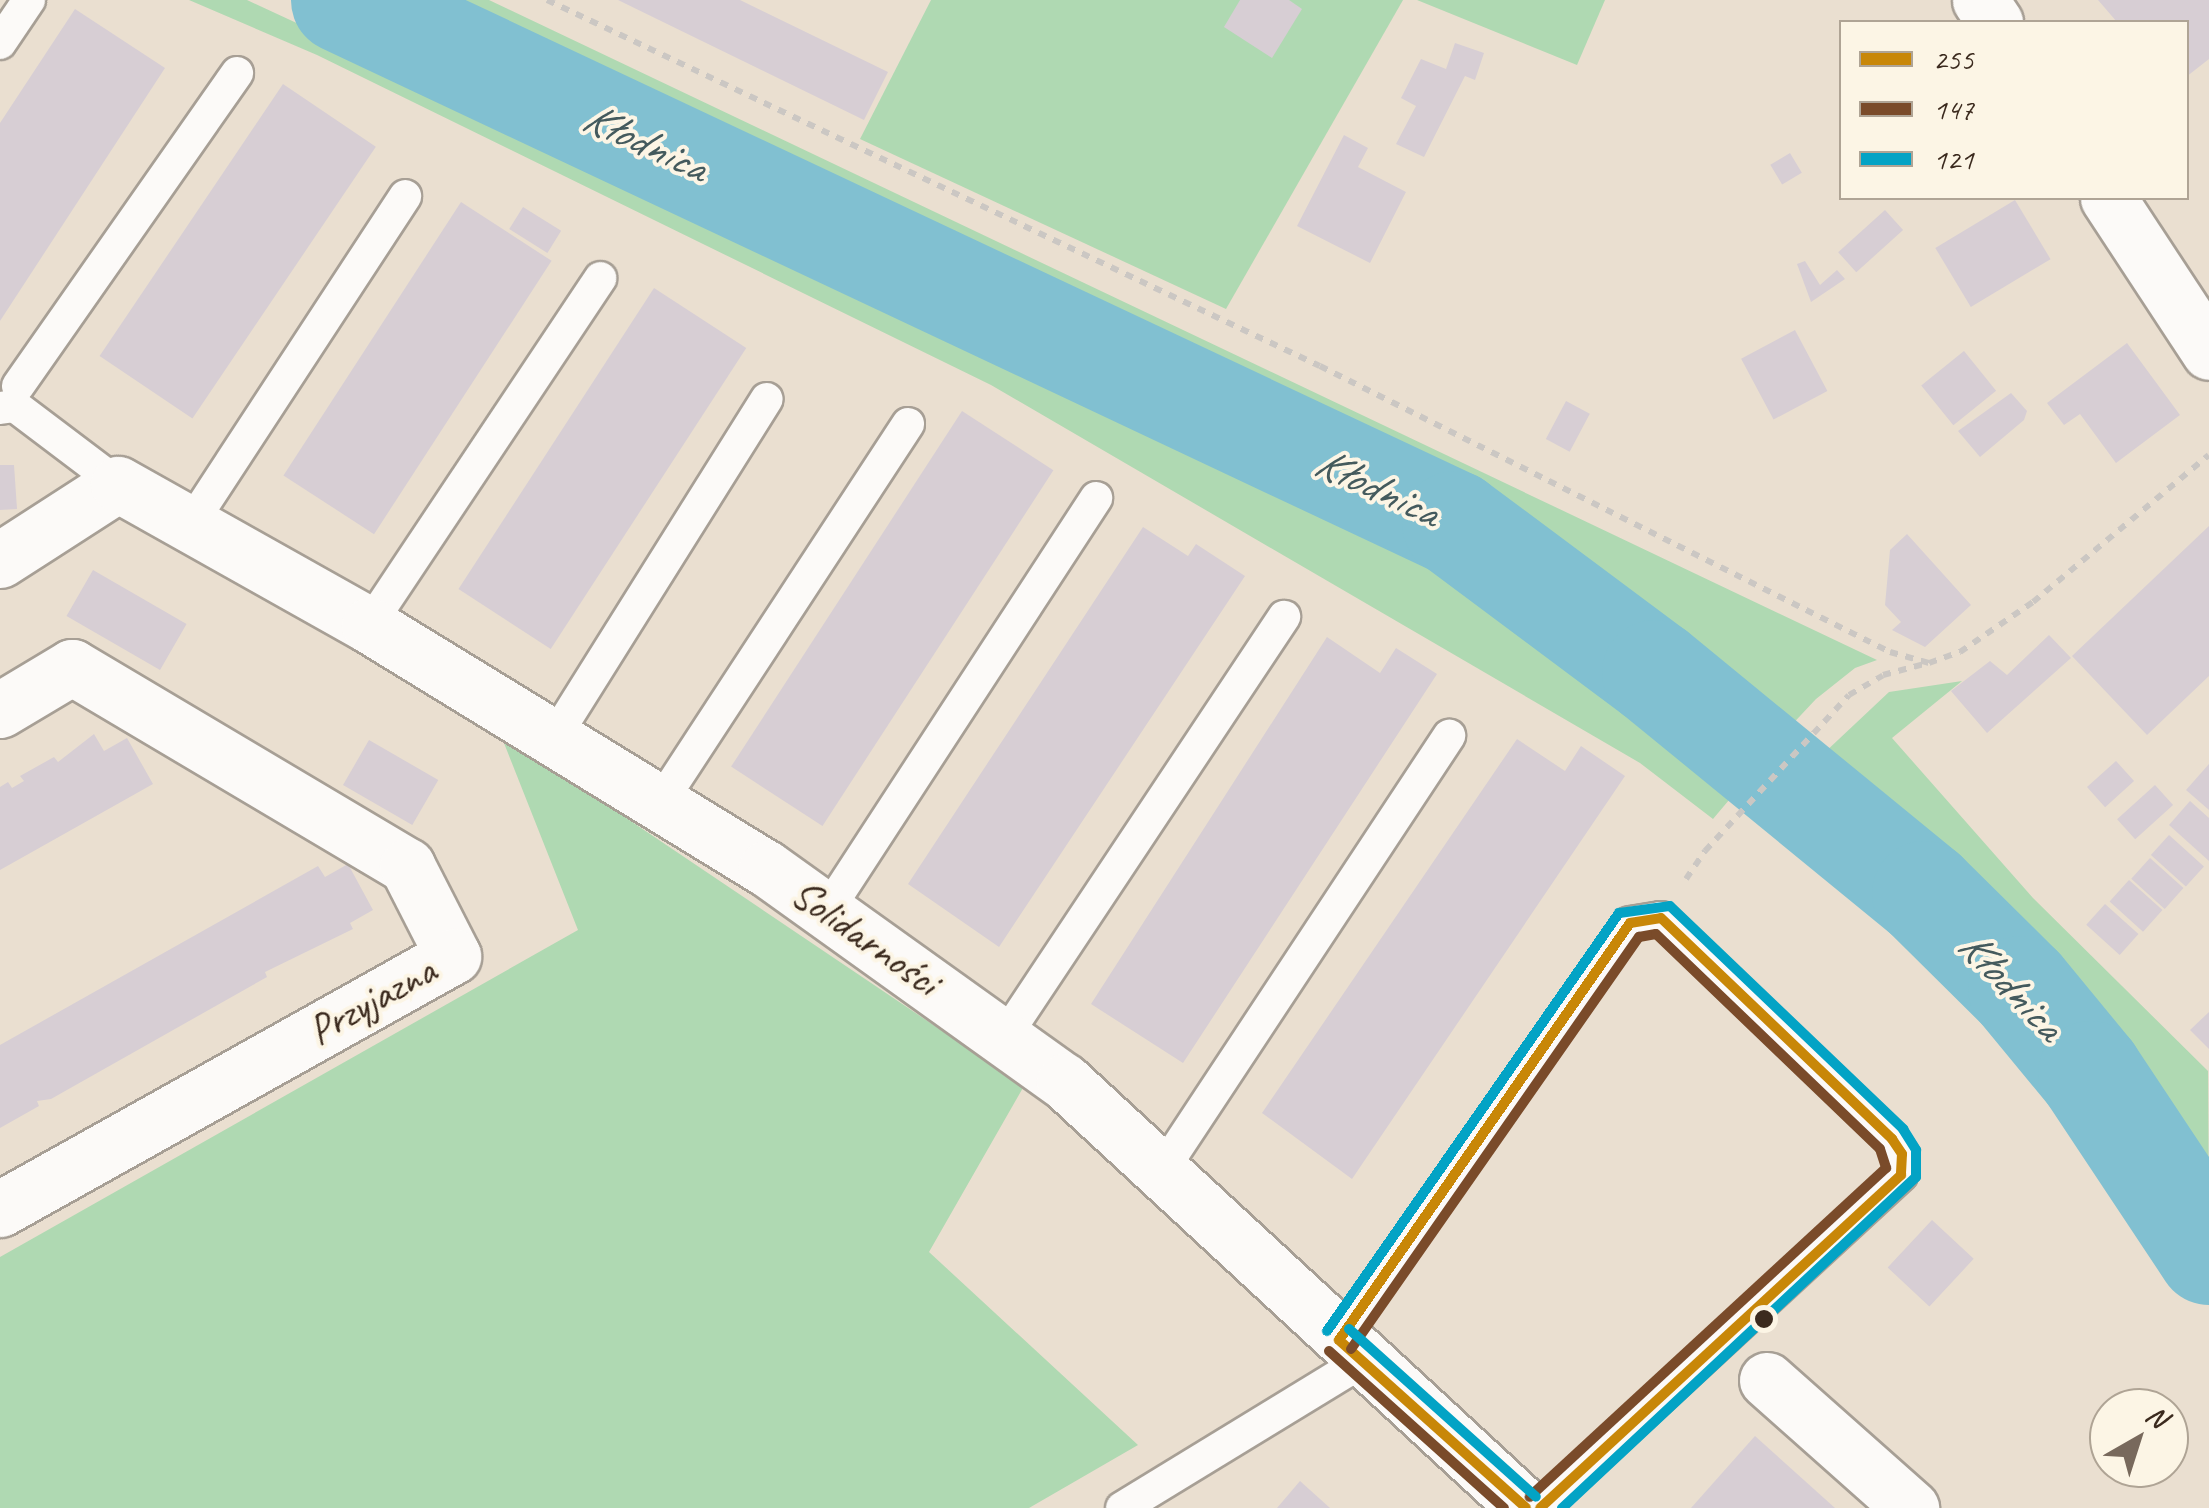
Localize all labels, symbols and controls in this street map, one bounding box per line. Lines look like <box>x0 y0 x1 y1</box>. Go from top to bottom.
legend <box>1839 20 2189 200</box>
text: 255 <box>1933 40 1974 78</box>
water label: Kłodnica <box>575 90 715 194</box>
text: 147 <box>1933 90 1974 128</box>
text: 121 <box>1933 140 1974 178</box>
water label: Kłodnica <box>1307 435 1447 539</box>
street label: Solidarności <box>781 869 949 1007</box>
water label: Kłodnica <box>1947 919 2075 1051</box>
street label: Przyjazna <box>299 945 445 1057</box>
unlabelled marker <box>1754 1309 1774 1329</box>
north arrow <box>2089 1388 2189 1488</box>
text: N <box>2139 1397 2175 1435</box>

